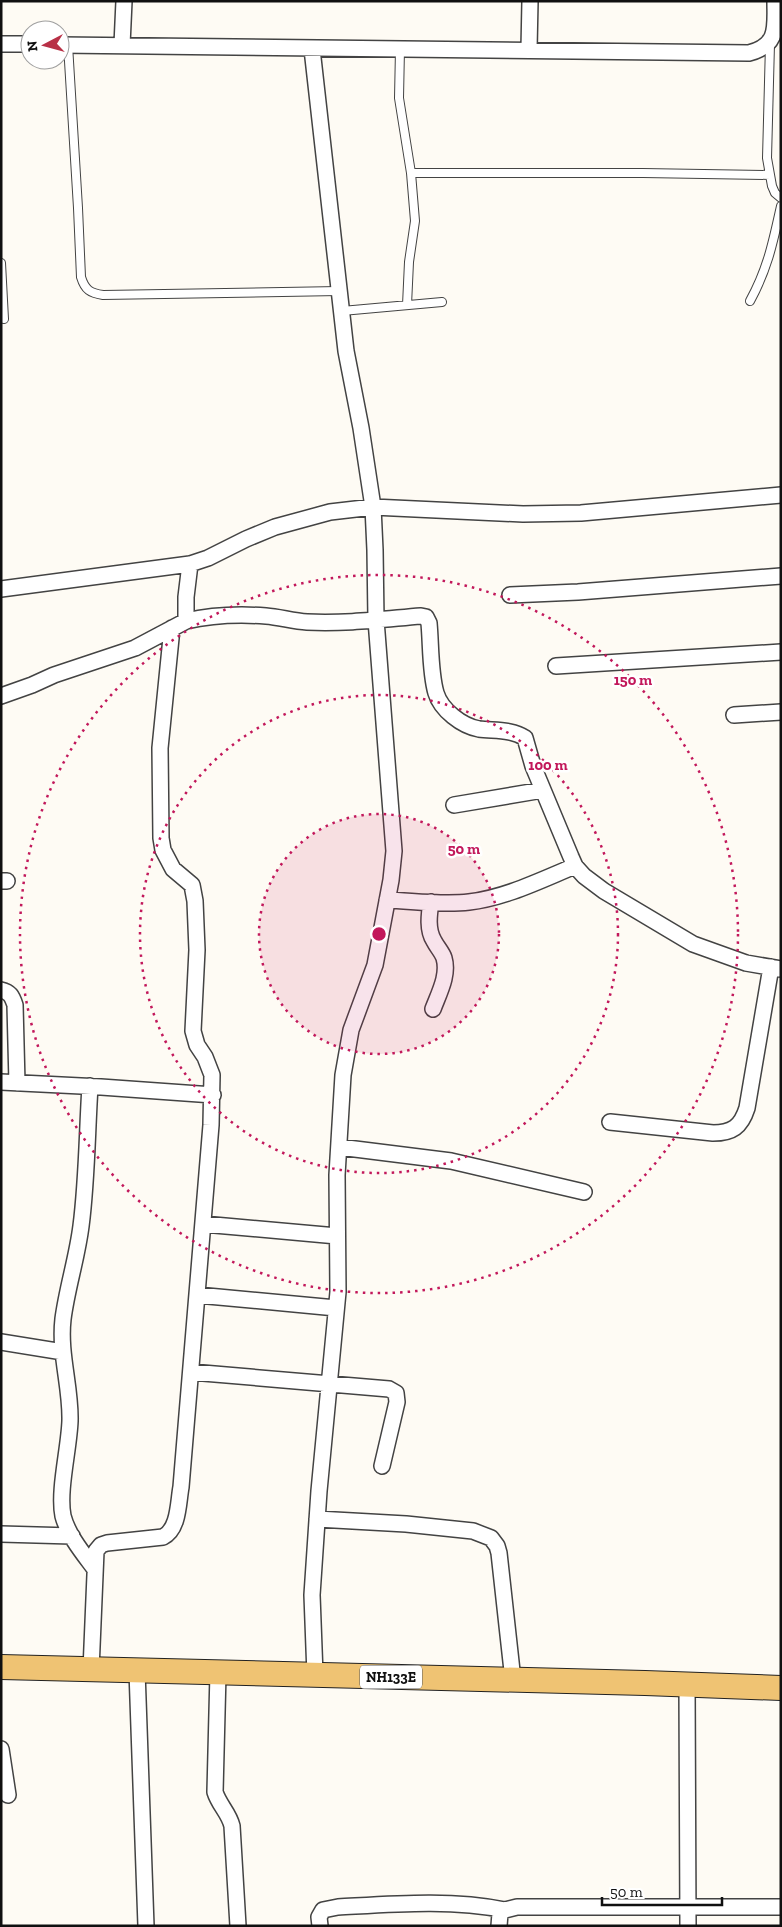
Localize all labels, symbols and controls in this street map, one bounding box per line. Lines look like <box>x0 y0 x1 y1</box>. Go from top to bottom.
north arrow <box>20 20 70 70</box>
text: N <box>24 40 42 52</box>
text: 150 m <box>614 671 652 689</box>
text: 100 m <box>528 756 568 774</box>
text: 50 m <box>448 840 480 858</box>
centre of rings <box>370 925 388 943</box>
road number: NH133E <box>360 1665 422 1688</box>
scale bar <box>602 1874 722 1906</box>
text: 50 m <box>610 1883 643 1901</box>

